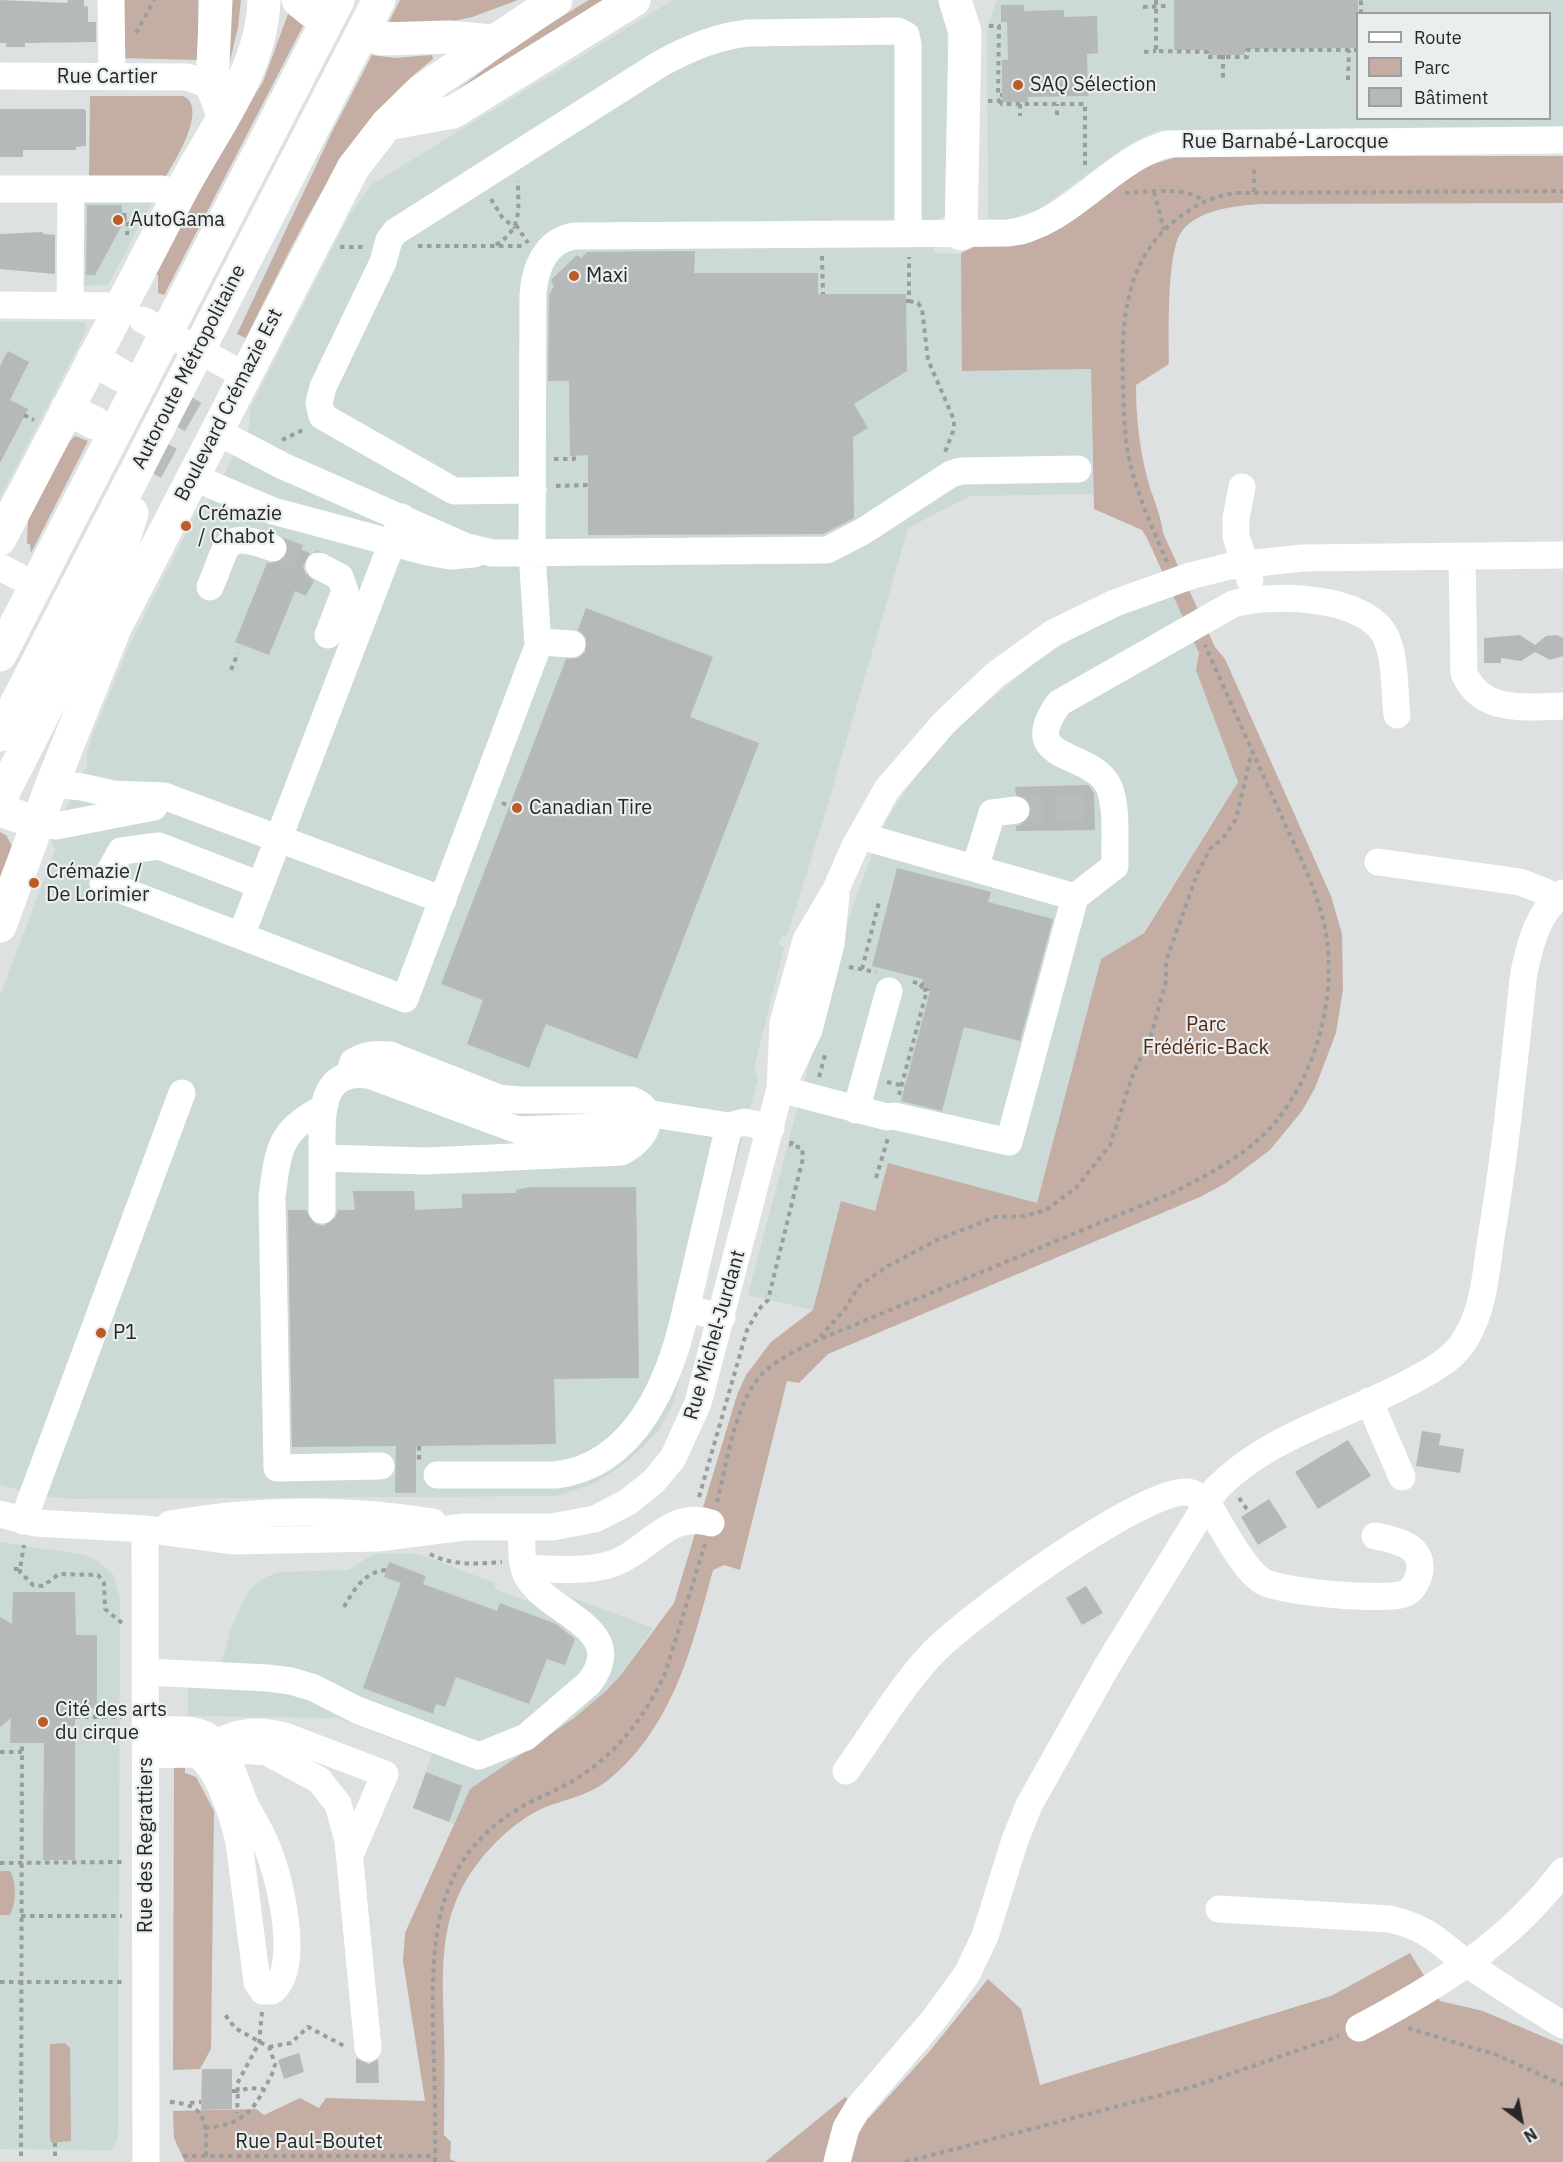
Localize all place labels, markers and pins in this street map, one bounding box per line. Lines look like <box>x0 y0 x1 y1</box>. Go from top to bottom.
place label: SAQ Sélection <box>1030 73 1157 97</box>
marker: SAQ Sélection <box>1011 78 1025 92</box>
place label: AutoGama <box>130 208 225 232</box>
marker: AutoGama <box>111 213 125 227</box>
place label: Maxi <box>586 264 628 288</box>
marker: Maxi <box>567 269 581 283</box>
place label: Crémazie / Chabot <box>198 502 282 549</box>
marker: Crémazie / Chabot <box>179 519 193 533</box>
place label: Canadian Tire <box>529 796 652 820</box>
marker: Canadian Tire <box>510 801 524 815</box>
place label: Crémazie / De Lorimier <box>46 860 149 907</box>
marker: Crémazie / De Lorimier <box>27 876 41 890</box>
place label: P1 <box>113 1321 137 1345</box>
marker: P1 <box>94 1326 108 1340</box>
place label: Cité des arts du cirque <box>55 1698 167 1745</box>
marker: Cité des arts du cirque <box>36 1715 50 1729</box>

